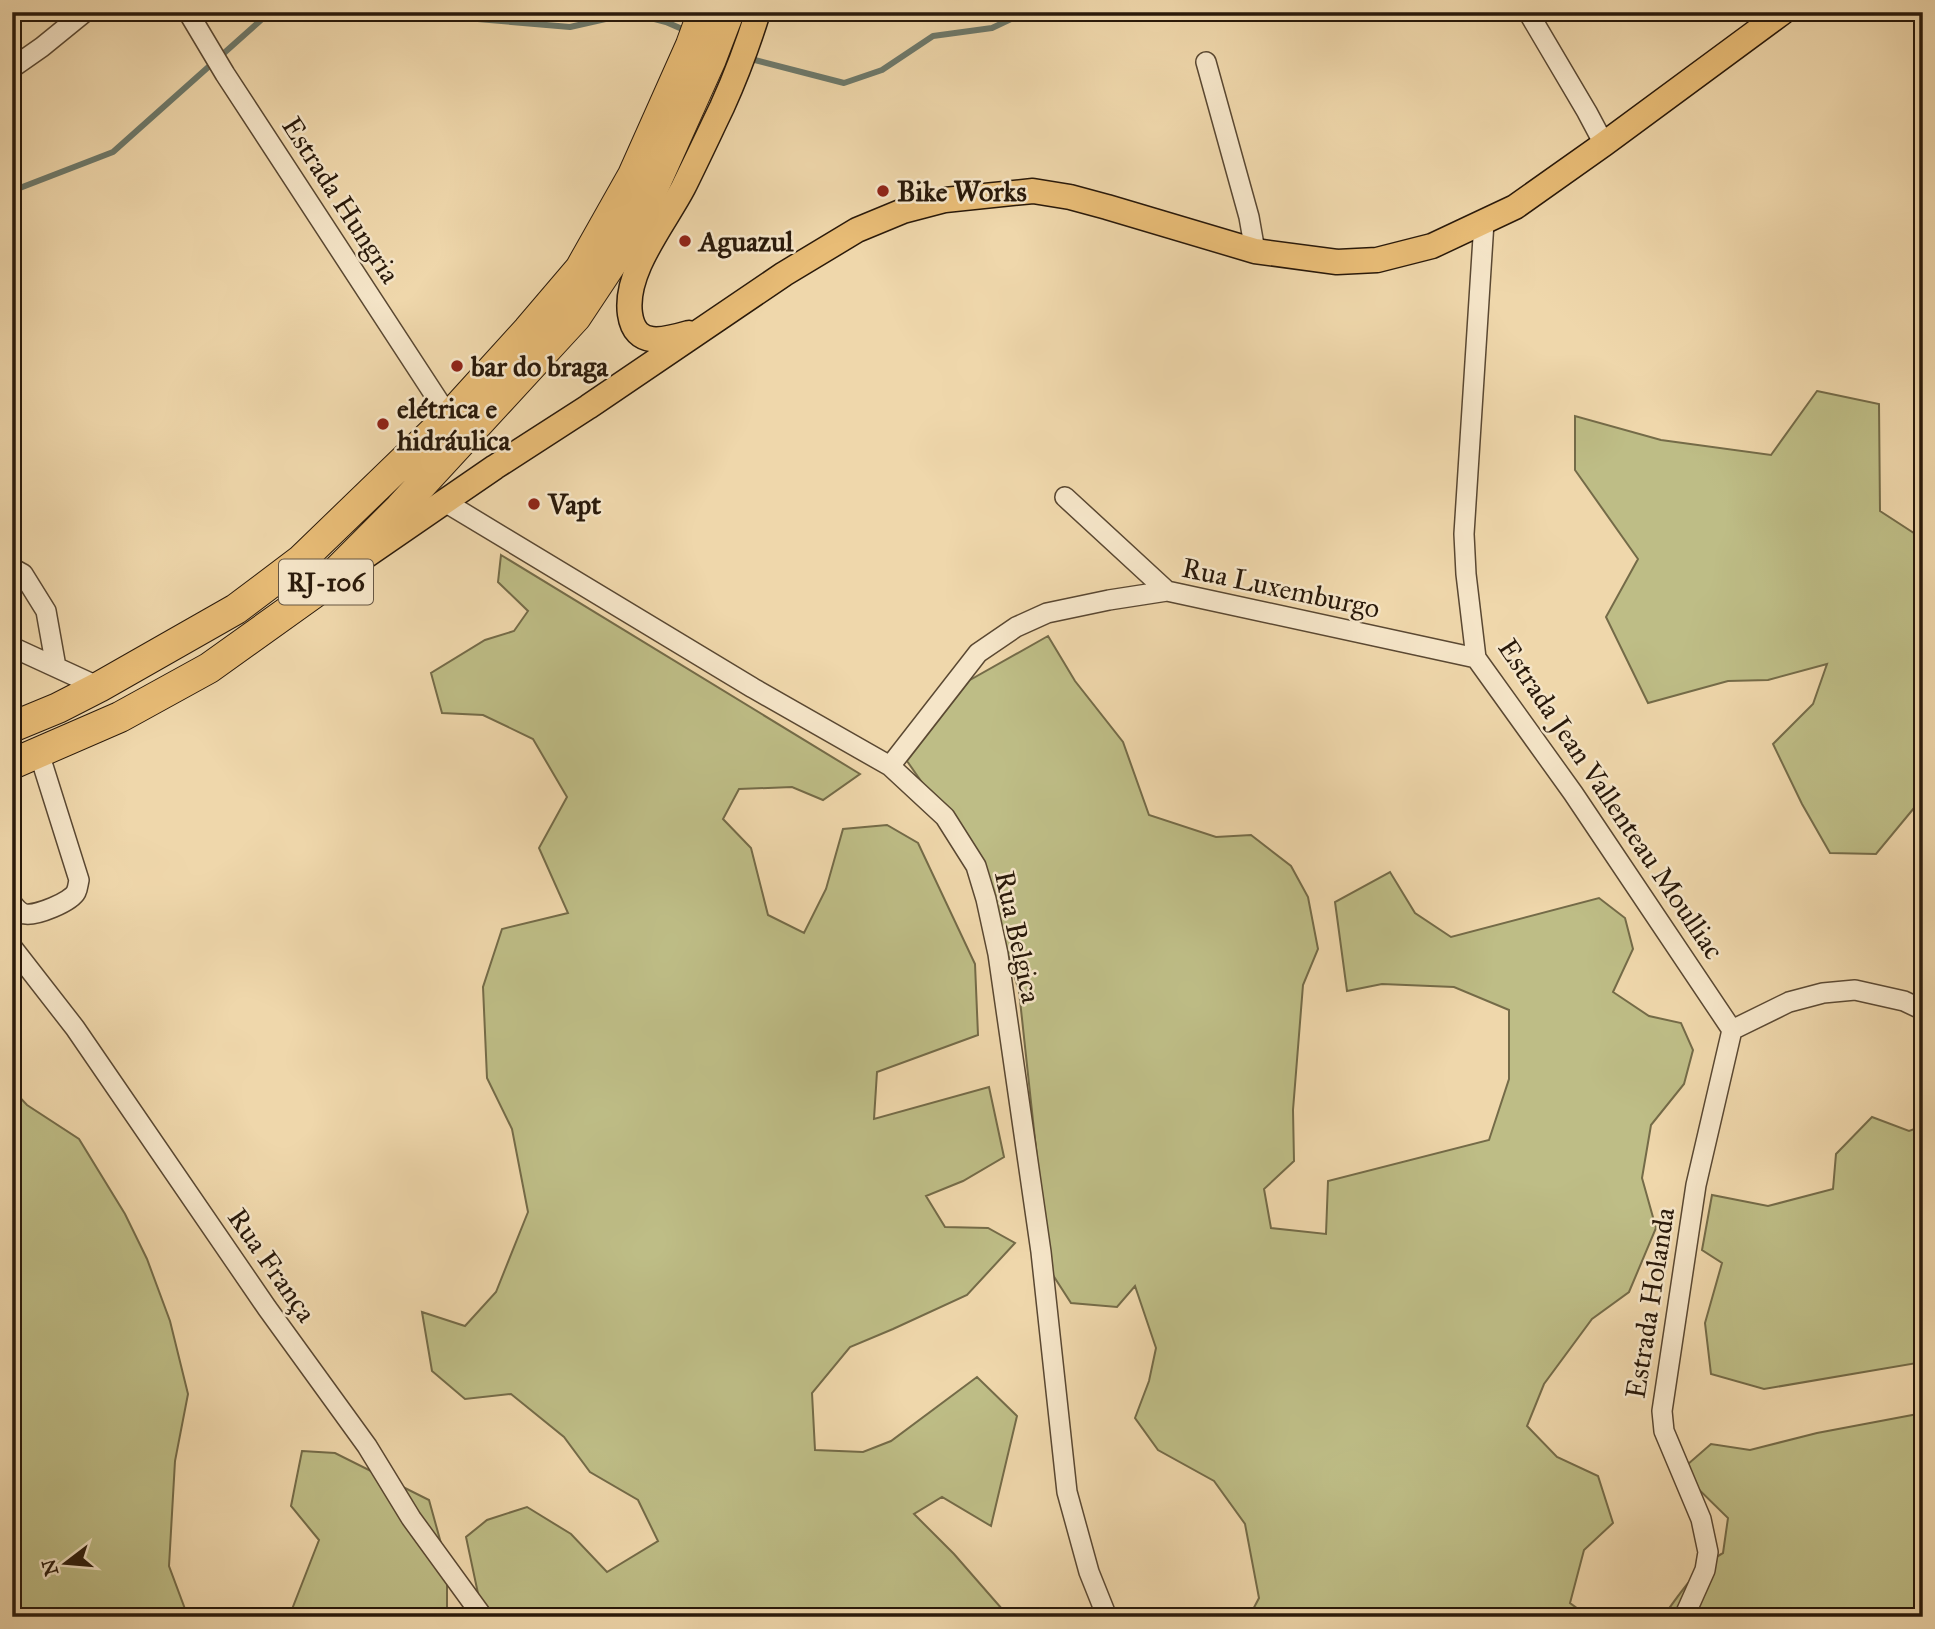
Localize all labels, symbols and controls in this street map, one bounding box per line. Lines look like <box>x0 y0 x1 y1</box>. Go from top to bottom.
street label: Estrada Hungria <box>274 110 408 290</box>
place label: Bike Works <box>897 174 1027 209</box>
marker: Bike Works <box>875 183 891 199</box>
place label: Aguazul <box>697 224 794 259</box>
marker: Aguazul <box>677 233 693 249</box>
place label: bar do braga <box>470 349 609 384</box>
marker: bar do braga <box>449 358 465 374</box>
place label: elétrica e hidráulica <box>396 391 511 458</box>
marker: elétrica e hidráulica <box>375 416 391 432</box>
place label: Vapt <box>547 487 601 522</box>
marker: Vapt <box>526 496 542 512</box>
street label: Rua Luxemburgo <box>1179 550 1383 626</box>
road number: RJ-106 <box>279 560 373 604</box>
street label: Estrada Jean Vallenteau Moulliac <box>1490 632 1732 966</box>
street label: Rua Belgica <box>987 868 1049 1006</box>
street label: Rua França <box>220 1201 324 1329</box>
street label: Estrada Holanda <box>1618 1205 1682 1401</box>
north arrow <box>32 1528 102 1598</box>
text: N <box>37 1557 63 1578</box>

